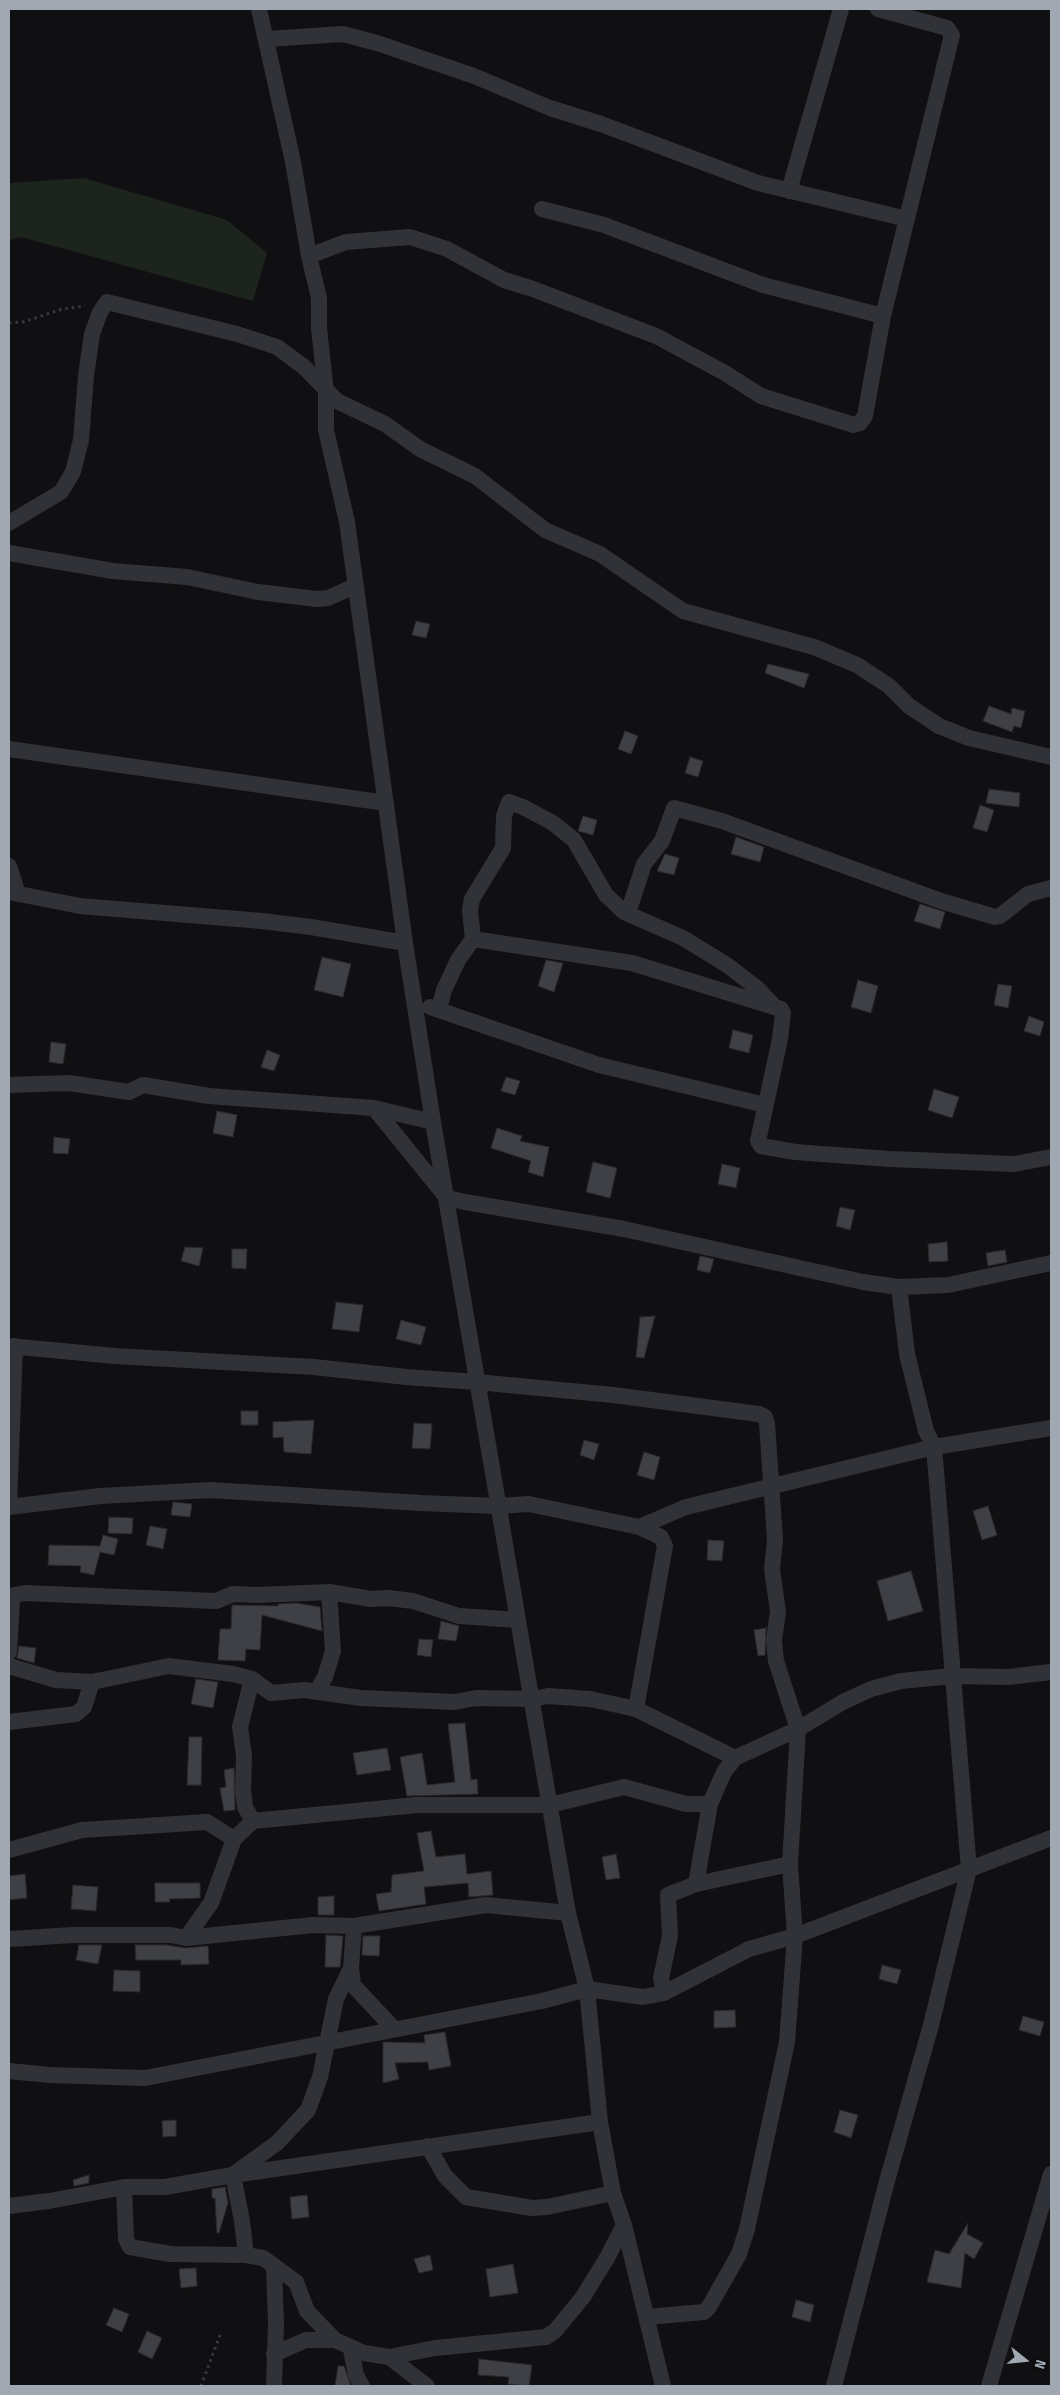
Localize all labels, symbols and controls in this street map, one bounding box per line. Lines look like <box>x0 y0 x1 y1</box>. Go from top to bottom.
north arrow <box>1000 2335 1050 2385</box>
text: N <box>1031 2358 1049 2371</box>

